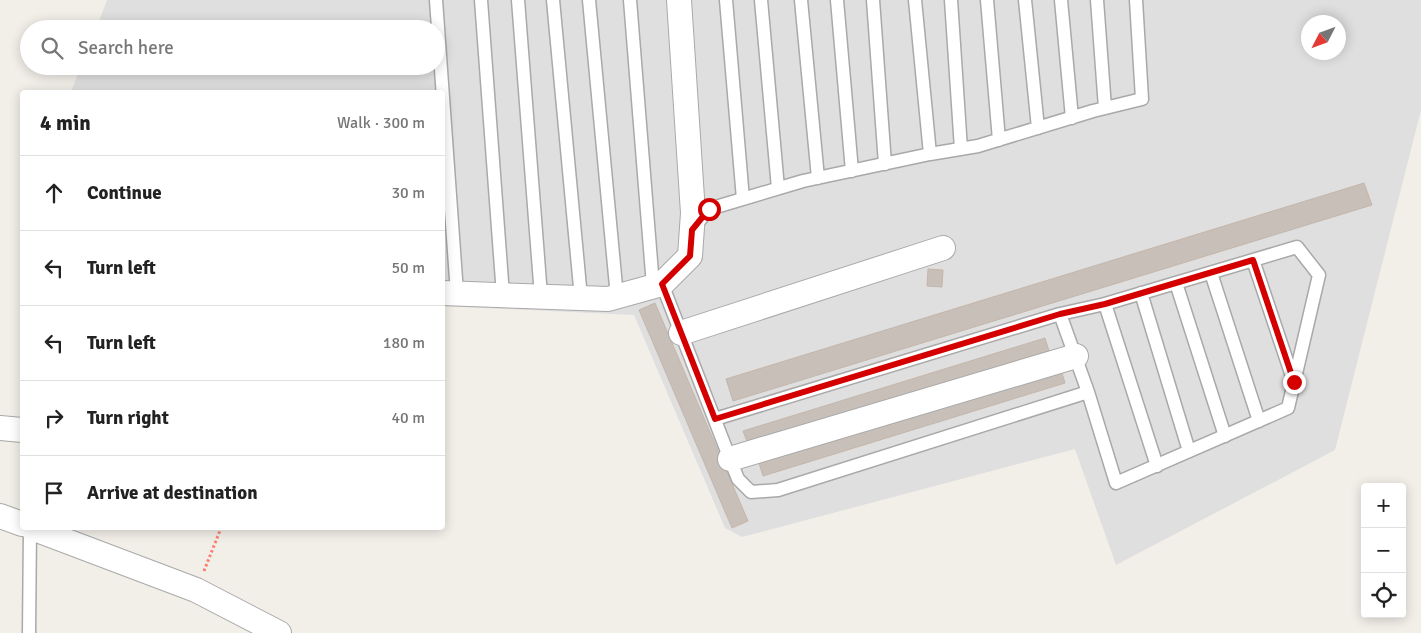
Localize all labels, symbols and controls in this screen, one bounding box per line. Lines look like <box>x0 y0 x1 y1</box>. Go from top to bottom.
north arrow <box>1301 15 1346 60</box>
search box <box>20 20 445 75</box>
icon: search <box>38 34 66 62</box>
text: Search here <box>78 36 174 60</box>
text: 4 min <box>40 110 91 136</box>
text: Walk · 300 m <box>337 113 425 133</box>
icon: ahead <box>40 179 68 207</box>
text: Continue <box>87 181 162 205</box>
text: 30 m <box>391 183 425 203</box>
route start <box>698 198 721 221</box>
icon: left <box>40 254 68 282</box>
text: Turn left <box>87 256 156 280</box>
text: 50 m <box>391 258 425 278</box>
icon: left <box>40 329 68 357</box>
text: Turn left <box>87 331 156 355</box>
text: 180 m <box>383 333 425 353</box>
route end <box>1283 371 1306 394</box>
icon: right <box>40 404 68 432</box>
text: Turn right <box>87 406 169 430</box>
text: 40 m <box>391 408 425 428</box>
icon: arrive <box>40 479 68 507</box>
text: Arrive at destination <box>87 481 258 505</box>
map controls <box>1361 483 1406 618</box>
button: + <box>1361 483 1406 528</box>
button: − <box>1361 528 1406 573</box>
button: locate <box>1361 573 1406 618</box>

